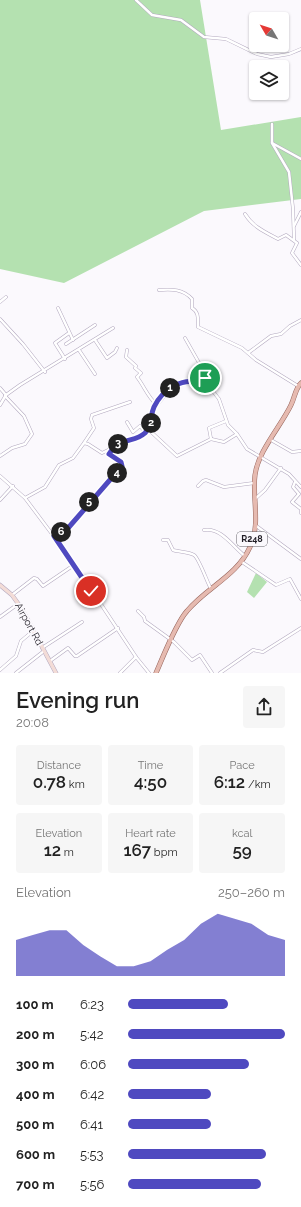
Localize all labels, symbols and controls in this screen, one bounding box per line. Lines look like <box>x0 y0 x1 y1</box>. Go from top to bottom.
north arrow <box>249 12 289 52</box>
map controls <box>249 12 289 100</box>
button: layers <box>249 60 289 100</box>
pin <box>188 361 222 395</box>
icon: arrive <box>194 367 216 389</box>
pin: 1 <box>160 378 180 398</box>
text: 1 <box>167 381 173 394</box>
pin: 2 <box>141 413 161 433</box>
text: 2 <box>148 416 154 429</box>
pin: 3 <box>108 434 128 454</box>
text: 3 <box>115 437 121 450</box>
pin: 4 <box>107 463 127 483</box>
text: 4 <box>114 466 120 479</box>
pin: 5 <box>79 492 99 512</box>
text: 5 <box>86 495 92 508</box>
pin: 6 <box>51 522 71 542</box>
text: 6 <box>58 525 64 538</box>
road number: R248 <box>237 532 267 546</box>
pin <box>74 574 108 608</box>
icon: check <box>80 580 102 602</box>
street label: Airport Rd <box>13 601 45 647</box>
button: share <box>243 686 285 728</box>
text: Evening run <box>16 687 139 713</box>
text: 20:08 <box>16 715 49 730</box>
text: Distance <box>37 759 81 772</box>
text: Time <box>138 759 163 772</box>
text: Pace <box>230 759 255 772</box>
text: 0.78 <box>33 772 66 792</box>
text: 4:50 <box>134 772 167 792</box>
text: 6:12 <box>214 772 245 792</box>
text: km <box>66 778 85 791</box>
text: /km <box>245 778 271 791</box>
text: Elevation <box>35 827 82 840</box>
text: Heart rate <box>125 827 176 840</box>
text: kcal <box>232 827 252 840</box>
text: 12 <box>44 840 61 860</box>
text: 167 <box>123 840 151 860</box>
text: 59 <box>232 840 252 860</box>
text: m <box>61 846 74 859</box>
text: bpm <box>151 846 178 859</box>
text: Elevation <box>16 885 71 900</box>
text: 250–260 m <box>218 885 285 900</box>
text: 100 m <box>16 997 54 1012</box>
text: 6:23 <box>80 997 104 1012</box>
text: 200 m <box>16 1027 55 1042</box>
text: 5:42 <box>80 1027 103 1042</box>
text: 300 m <box>16 1057 54 1072</box>
text: 6:06 <box>80 1057 106 1072</box>
text: 400 m <box>16 1087 55 1102</box>
text: 6:42 <box>80 1087 104 1102</box>
text: 500 m <box>16 1117 54 1132</box>
text: 6:41 <box>80 1117 103 1132</box>
text: 600 m <box>16 1147 55 1162</box>
text: 5:53 <box>80 1147 104 1162</box>
text: 700 m <box>16 1177 54 1192</box>
text: 5:56 <box>80 1177 104 1192</box>

